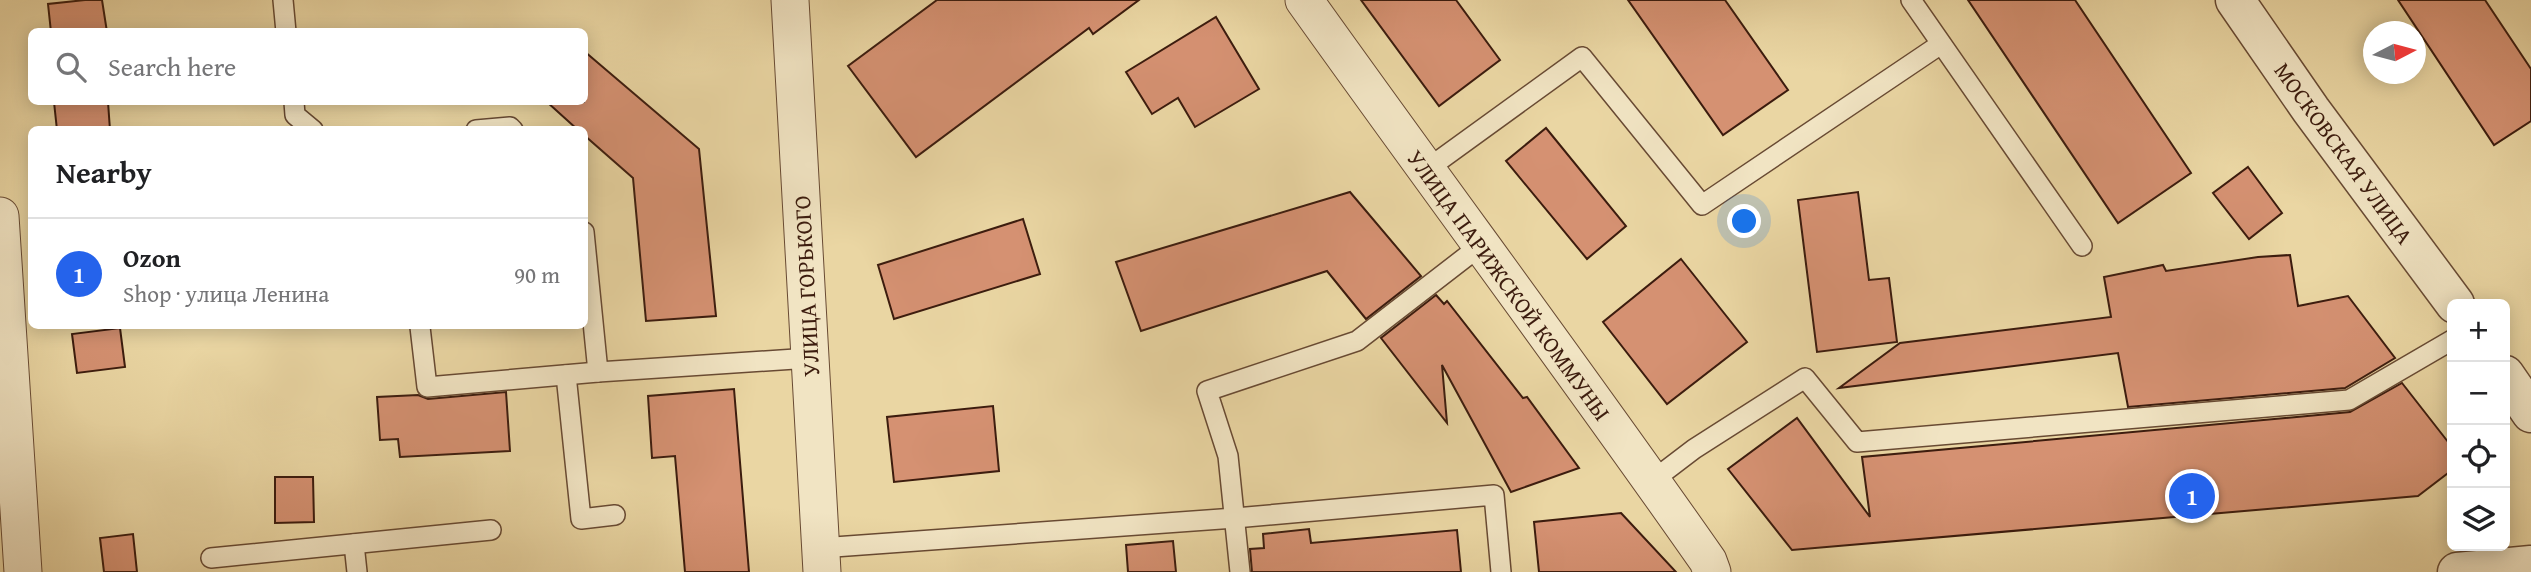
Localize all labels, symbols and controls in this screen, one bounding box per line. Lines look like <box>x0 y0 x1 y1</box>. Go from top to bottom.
north arrow <box>2363 21 2426 84</box>
search box <box>28 28 588 105</box>
text: Search here <box>108 47 236 86</box>
icon: search <box>52 48 90 86</box>
street label: МОСКОВСКАЯ УЛИЦА <box>2267 55 2421 251</box>
street label: УЛИЦА ПАРИЖСКОЙ КОММУНЫ <box>1399 143 1619 427</box>
text: Nearby <box>56 150 152 194</box>
street label: УЛИЦА ГОРЬКОГО <box>785 195 827 377</box>
your location <box>1727 204 1761 238</box>
text: Ozon <box>123 238 181 277</box>
text: 1 <box>73 258 85 291</box>
text: 90 m <box>514 258 560 291</box>
text: Shop · улица Ленина <box>123 277 329 310</box>
map controls <box>2447 299 2510 551</box>
button: + <box>2447 299 2510 362</box>
button: − <box>2447 362 2510 425</box>
button: locate <box>2447 425 2510 488</box>
pin: 1 <box>2169 470 2215 522</box>
button: layers <box>2447 488 2510 551</box>

